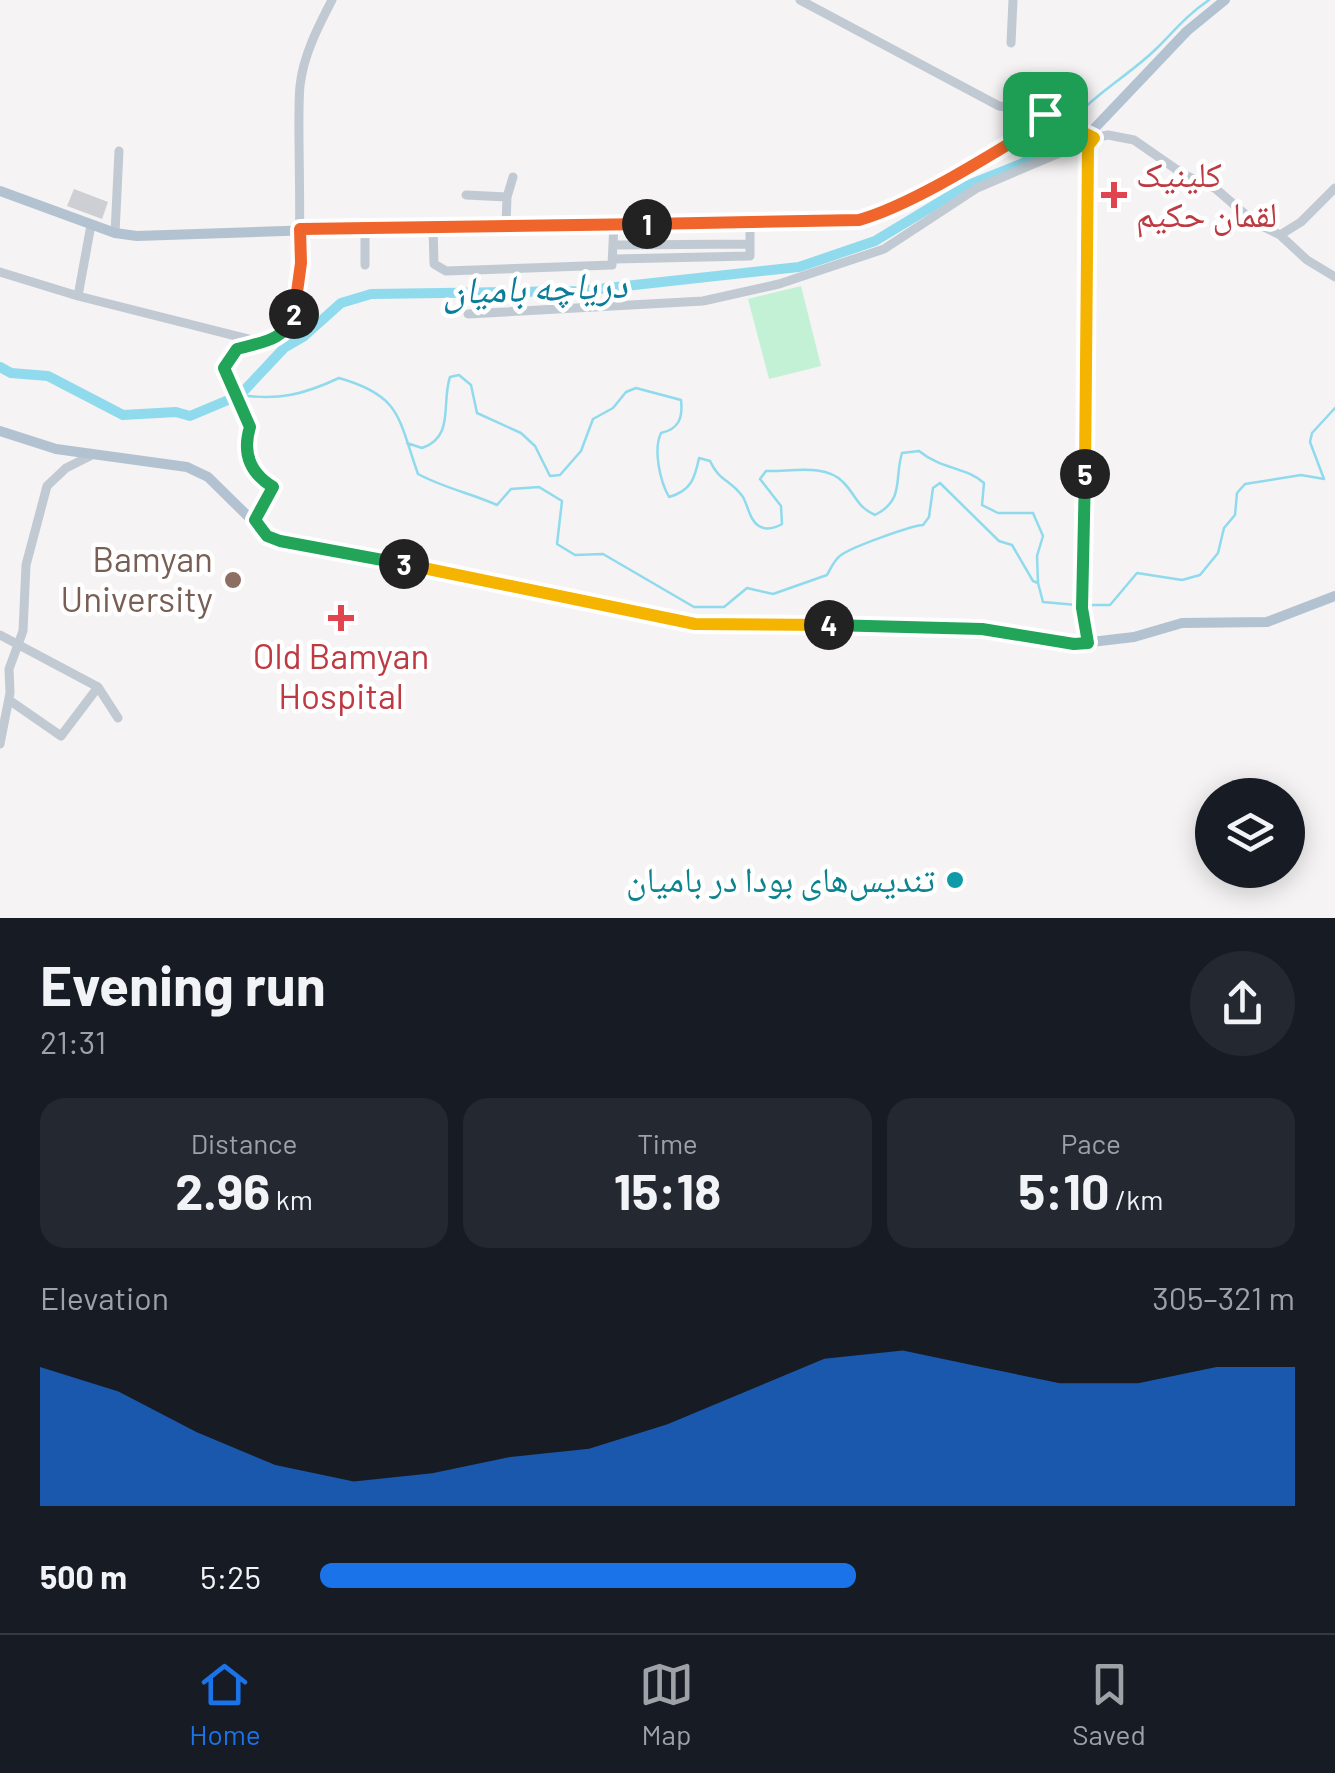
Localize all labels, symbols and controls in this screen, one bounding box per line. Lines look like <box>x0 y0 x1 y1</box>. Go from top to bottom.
pin <box>1003 72 1088 157</box>
icon: arrive <box>1018 87 1073 142</box>
place label: کلینیک لقمان حکیم <box>1136 152 1277 238</box>
marker: کلینیک لقمان حکیم <box>1101 182 1127 208</box>
pin: 1 <box>622 199 672 249</box>
text: 1 <box>642 207 652 241</box>
water label: دریاچه بامیان <box>442 260 628 314</box>
pin: 2 <box>269 289 319 339</box>
text: 2 <box>286 297 302 331</box>
pin: 5 <box>1060 449 1110 499</box>
text: 5 <box>1077 457 1093 491</box>
place label: Bamyan University <box>61 537 213 619</box>
pin: 3 <box>379 539 429 589</box>
text: 3 <box>396 547 412 581</box>
marker: Bamyan University <box>222 569 244 591</box>
pin: 4 <box>804 600 854 650</box>
marker: Old Bamyan Hospital <box>328 605 354 631</box>
text: 4 <box>821 608 837 642</box>
place label: Old Bamyan Hospital <box>253 634 429 716</box>
map controls <box>1195 778 1305 888</box>
button: layers <box>1195 778 1305 888</box>
place label: تندیس‌های بودا در بامیان <box>626 857 935 901</box>
marker: تندیس‌های بودا در بامیان <box>944 869 966 891</box>
text: Evening run <box>40 951 326 1017</box>
button: share <box>1190 951 1295 1056</box>
text: 21:31 <box>40 1022 106 1060</box>
text: Distance <box>191 1126 298 1160</box>
text: Time <box>637 1126 698 1160</box>
text: Pace <box>1061 1126 1121 1160</box>
text: 2.96 <box>175 1160 270 1220</box>
text: 15:18 <box>614 1160 721 1220</box>
text: 5:10 <box>1018 1160 1110 1220</box>
text: km <box>270 1182 313 1216</box>
text: /km <box>1110 1182 1164 1216</box>
text: Elevation <box>40 1278 169 1316</box>
text: 305–321 m <box>1152 1278 1295 1316</box>
text: 500 m <box>40 1557 127 1595</box>
text: 5:25 <box>200 1557 261 1595</box>
tab: Home <box>189 1657 261 1751</box>
tab: Map <box>639 1657 694 1751</box>
tab: Saved <box>1072 1657 1146 1751</box>

